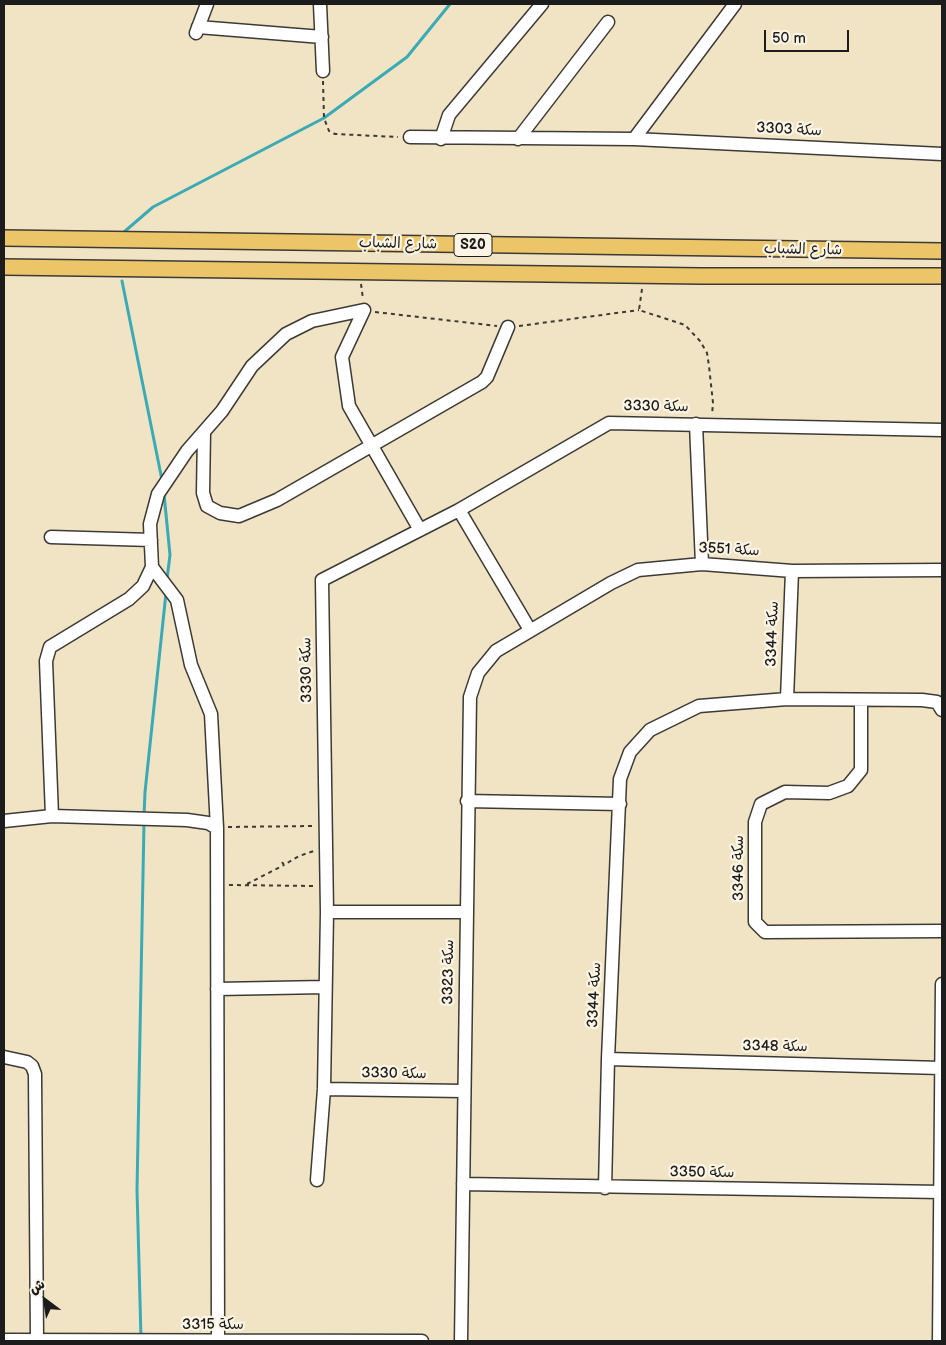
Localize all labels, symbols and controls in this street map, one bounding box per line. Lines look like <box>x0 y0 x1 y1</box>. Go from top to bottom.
scale bar <box>766 20 851 52</box>
text: 50 m <box>772 29 806 48</box>
street label: سكة 3303 <box>756 119 822 141</box>
street label: شارع الشباب <box>359 234 437 254</box>
road number: S20 <box>454 234 492 256</box>
street label: شارع الشباب <box>764 240 842 260</box>
street label: سكة 3330 <box>623 397 689 417</box>
street label: سكة 3551 <box>698 539 760 561</box>
street label: سكة 3344 <box>763 601 783 667</box>
street label: سكة 3330 <box>297 637 317 703</box>
street label: سكة 3346 <box>730 835 748 901</box>
street label: سكة 3323 <box>439 939 459 1005</box>
street label: سكة 3344 <box>584 962 606 1028</box>
street label: سكة 3348 <box>742 1037 808 1057</box>
street label: سكة 3330 <box>361 1064 427 1084</box>
street label: سكة 3350 <box>669 1163 735 1183</box>
north arrow <box>20 1275 70 1325</box>
text: ش <box>26 1275 48 1298</box>
street label: سكة 3315 <box>182 1316 244 1334</box>

